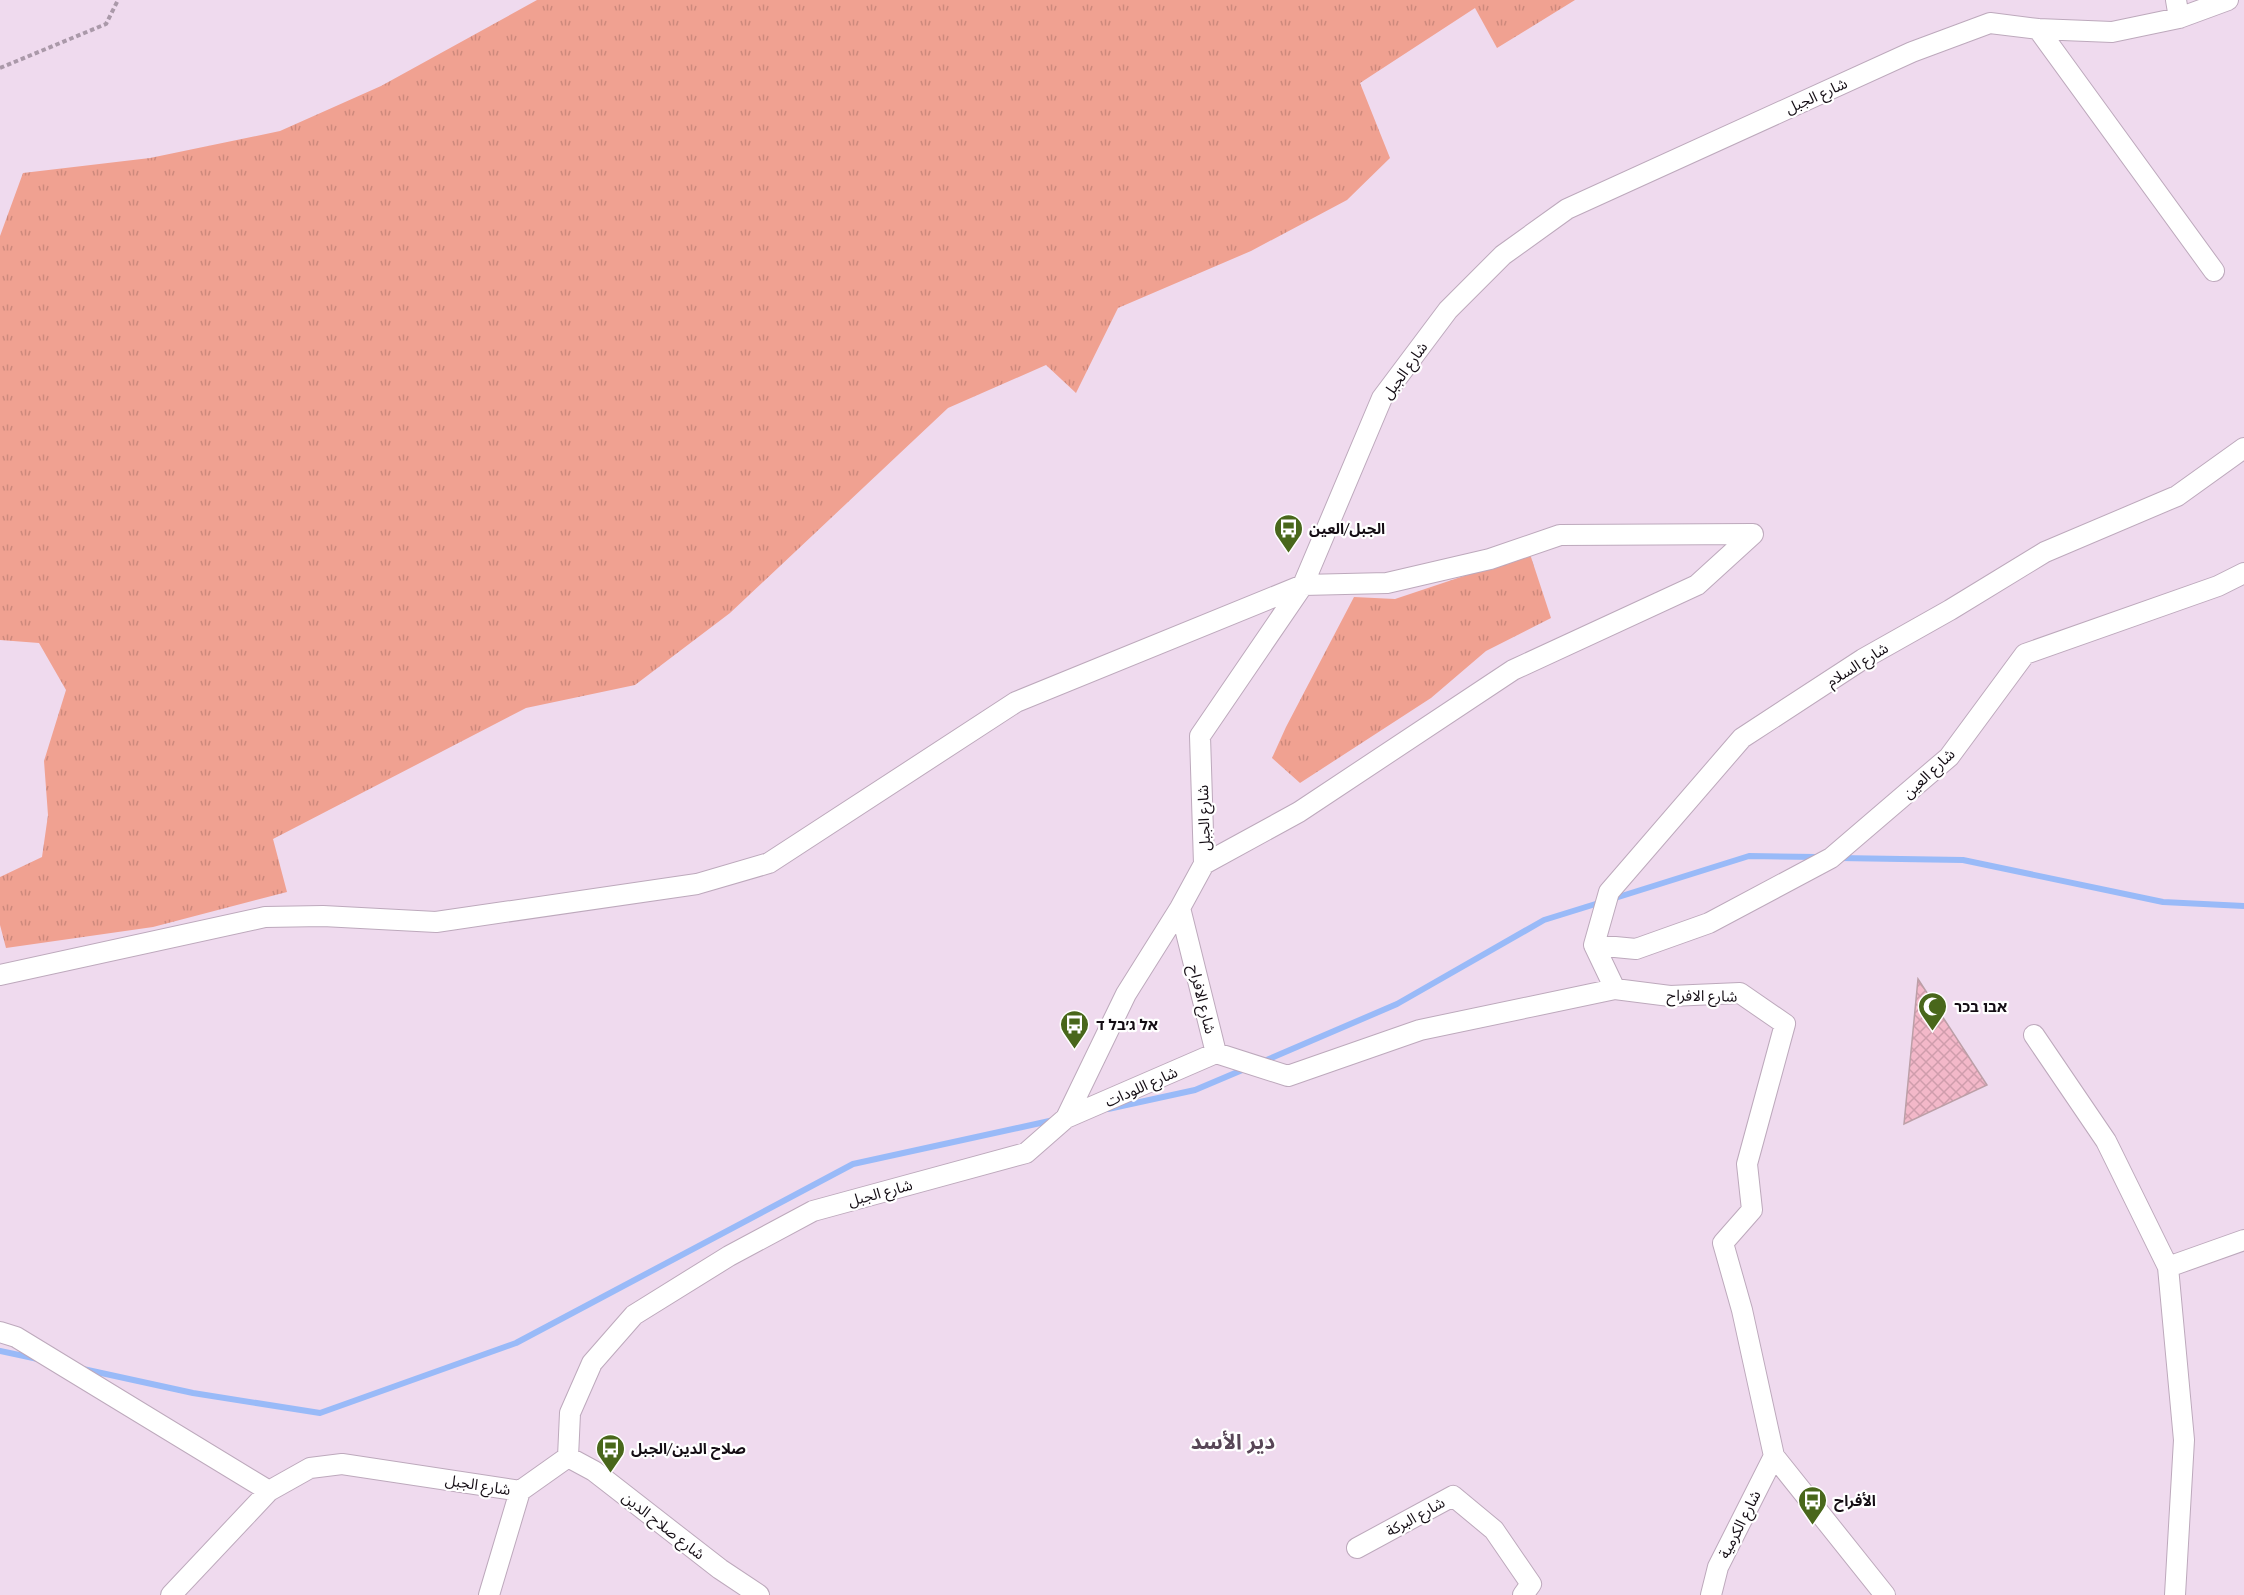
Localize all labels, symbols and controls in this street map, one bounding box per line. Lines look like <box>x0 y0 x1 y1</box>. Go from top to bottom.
street label: شارع الجبل <box>1782 72 1852 120</box>
street label: شارع الجبل <box>1377 337 1434 404</box>
bus stop icon: الجبل/العين <box>1272 512 1304 554</box>
place label: الجبل/العين <box>1309 518 1385 538</box>
street label: شارع السلام <box>1822 637 1893 693</box>
street label: شارع العين <box>1898 743 1961 805</box>
street label: شارع الجبل <box>1192 784 1217 851</box>
street label: شارع الافراح <box>1182 962 1221 1037</box>
street label: شارع الافراح <box>1666 984 1738 1009</box>
mosque icon: אבו בכר <box>1917 990 1949 1032</box>
place label: אבו בכר <box>1954 996 2007 1016</box>
bus stop icon: אל ג׳בל ד <box>1059 1008 1091 1050</box>
place label: אל ג׳בל ד <box>1096 1014 1158 1034</box>
street label: شارع اللودات <box>1102 1061 1182 1114</box>
street label: شارع الجبل <box>846 1174 915 1213</box>
district label: دير الأسد <box>1191 1427 1275 1455</box>
bus stop icon: صلاح الدين/الجبل <box>594 1432 626 1474</box>
place label: صلاح الدين/الجبل <box>631 1438 746 1460</box>
street label: شارع الجبل <box>443 1469 512 1502</box>
bus stop icon: الأفراح <box>1797 1484 1829 1526</box>
street label: شارع صلاح الدين <box>617 1486 710 1566</box>
street label: شارع الكرمية <box>1713 1486 1768 1563</box>
place label: الأفراح <box>1834 1490 1876 1512</box>
street label: شارع البركة <box>1382 1492 1450 1543</box>

